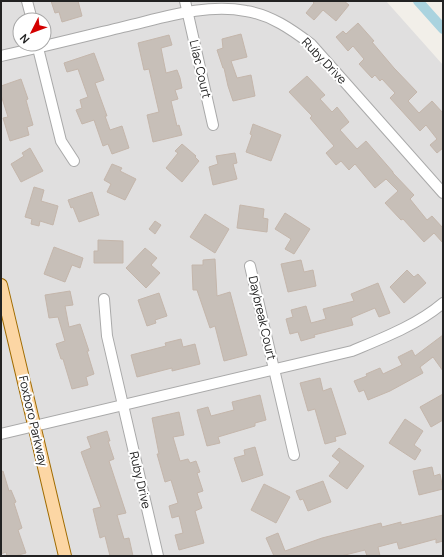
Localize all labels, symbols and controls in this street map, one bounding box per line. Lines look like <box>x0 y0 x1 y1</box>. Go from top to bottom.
north arrow <box>12 12 52 52</box>
text: N <box>16 31 32 47</box>
street label: Ruby Drive <box>298 34 351 88</box>
street label: Lilac Court <box>186 38 215 100</box>
street label: Daybreak Court <box>245 274 280 362</box>
street label: Foxboro Parkway <box>15 374 52 469</box>
street label: Ruby Drive <box>126 450 155 510</box>

